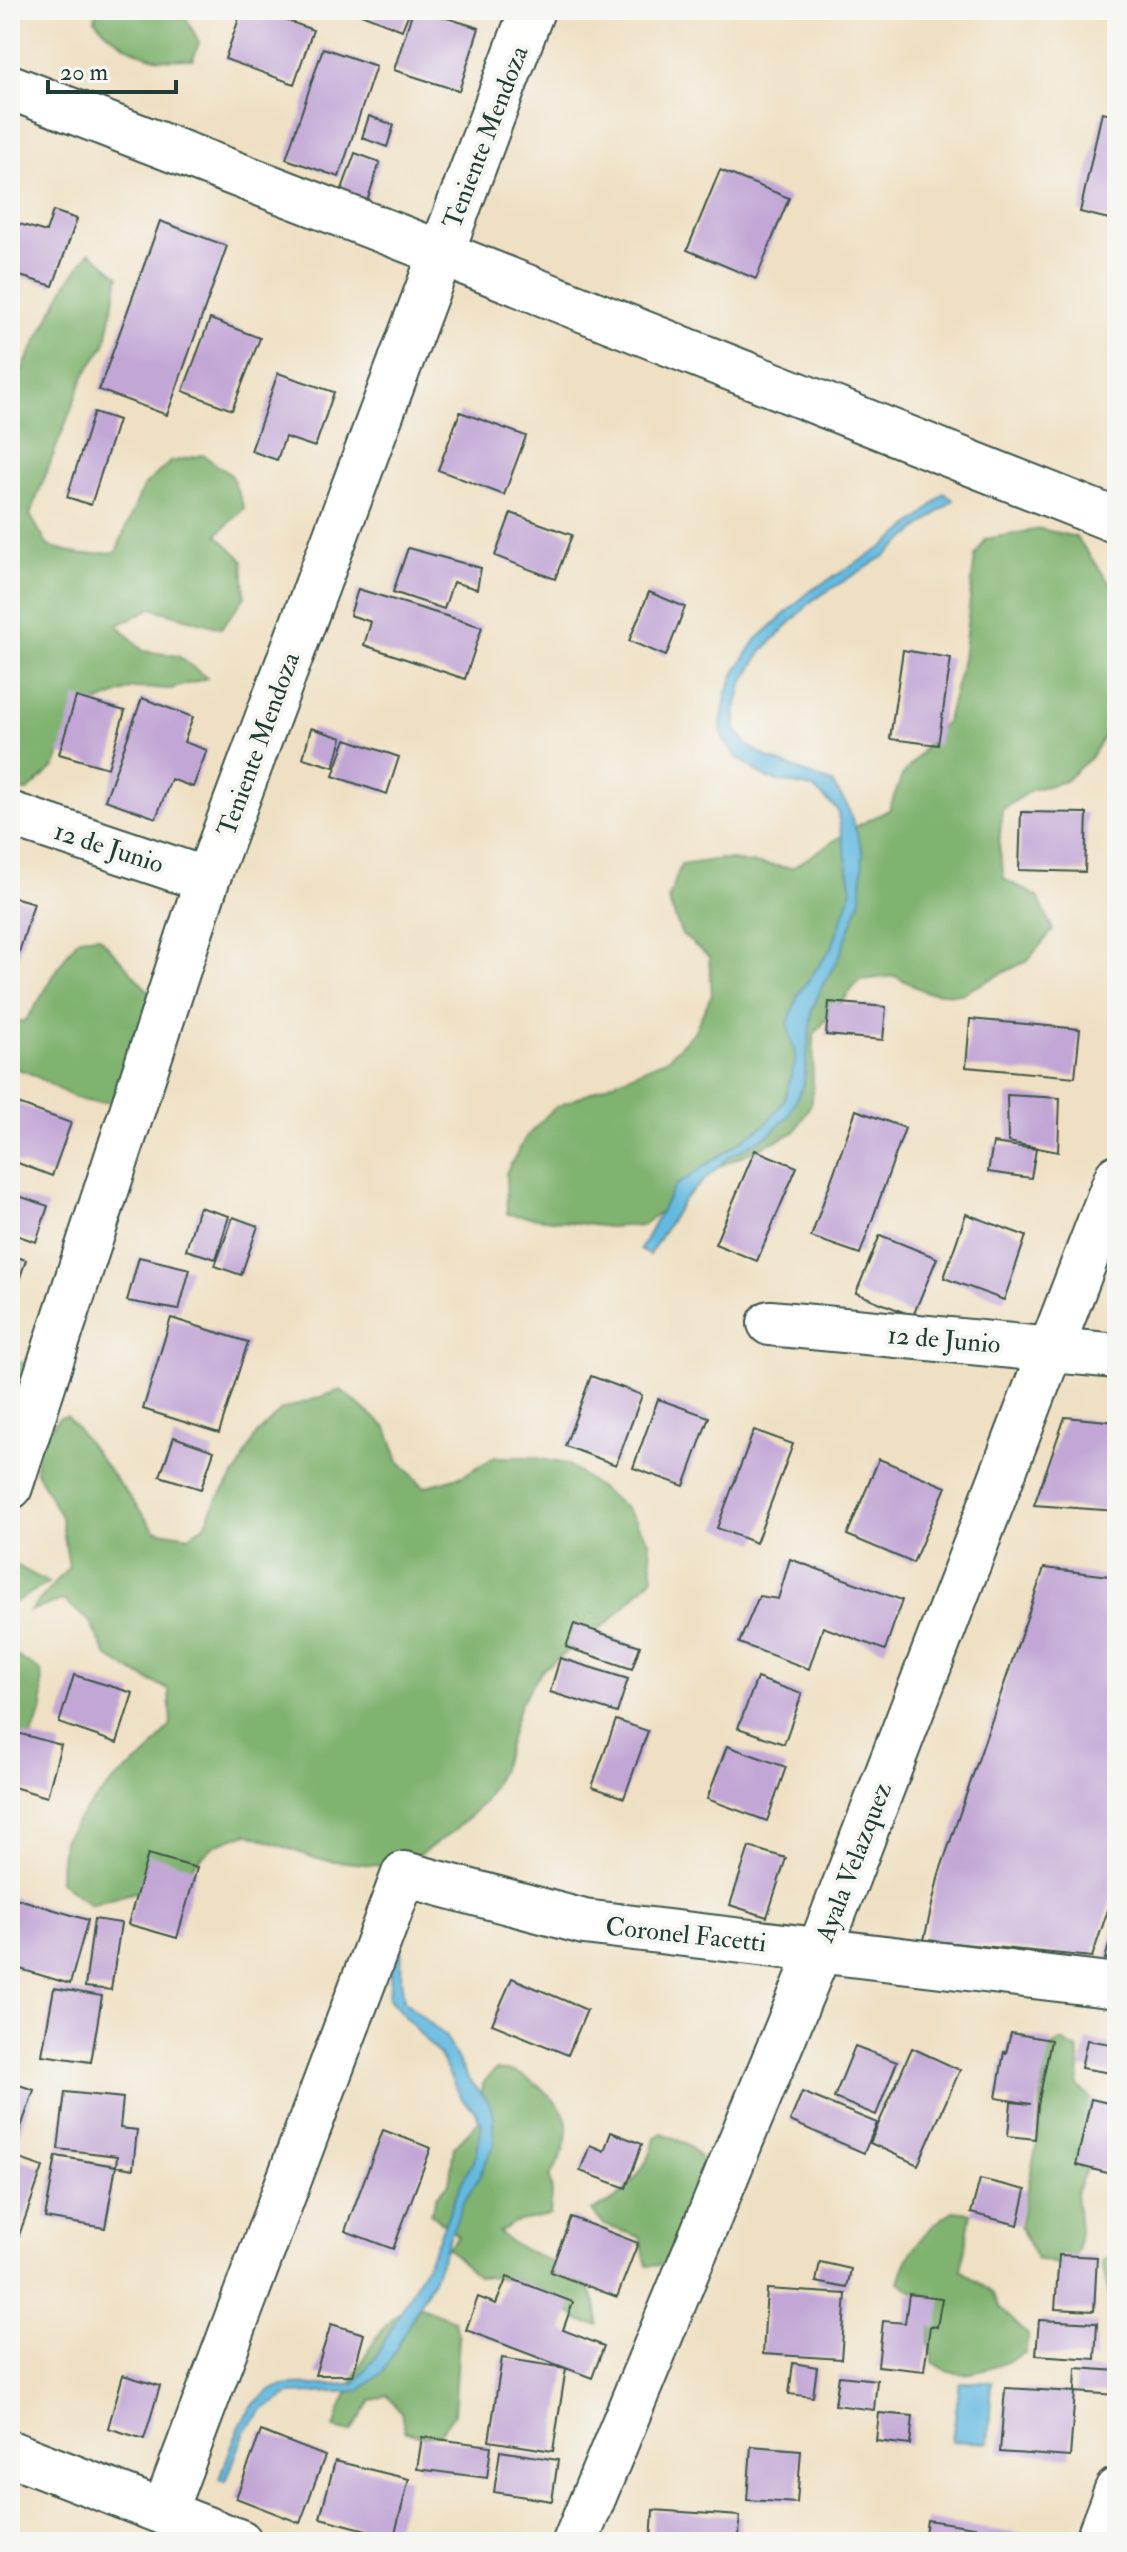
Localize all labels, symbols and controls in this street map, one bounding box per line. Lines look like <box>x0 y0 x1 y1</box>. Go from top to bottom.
street label: Teniente Mendoza <box>436 41 536 233</box>
scale bar <box>48 44 176 94</box>
text: 20 m <box>60 57 109 88</box>
street label: Teniente Mendoza <box>211 648 307 841</box>
street label: 12 de Junio <box>50 815 167 881</box>
street label: 12 de Junio <box>886 1319 1002 1361</box>
street label: Ayala Velazquez <box>808 1778 899 1948</box>
street label: Coronel Facetti <box>604 1911 768 1959</box>

